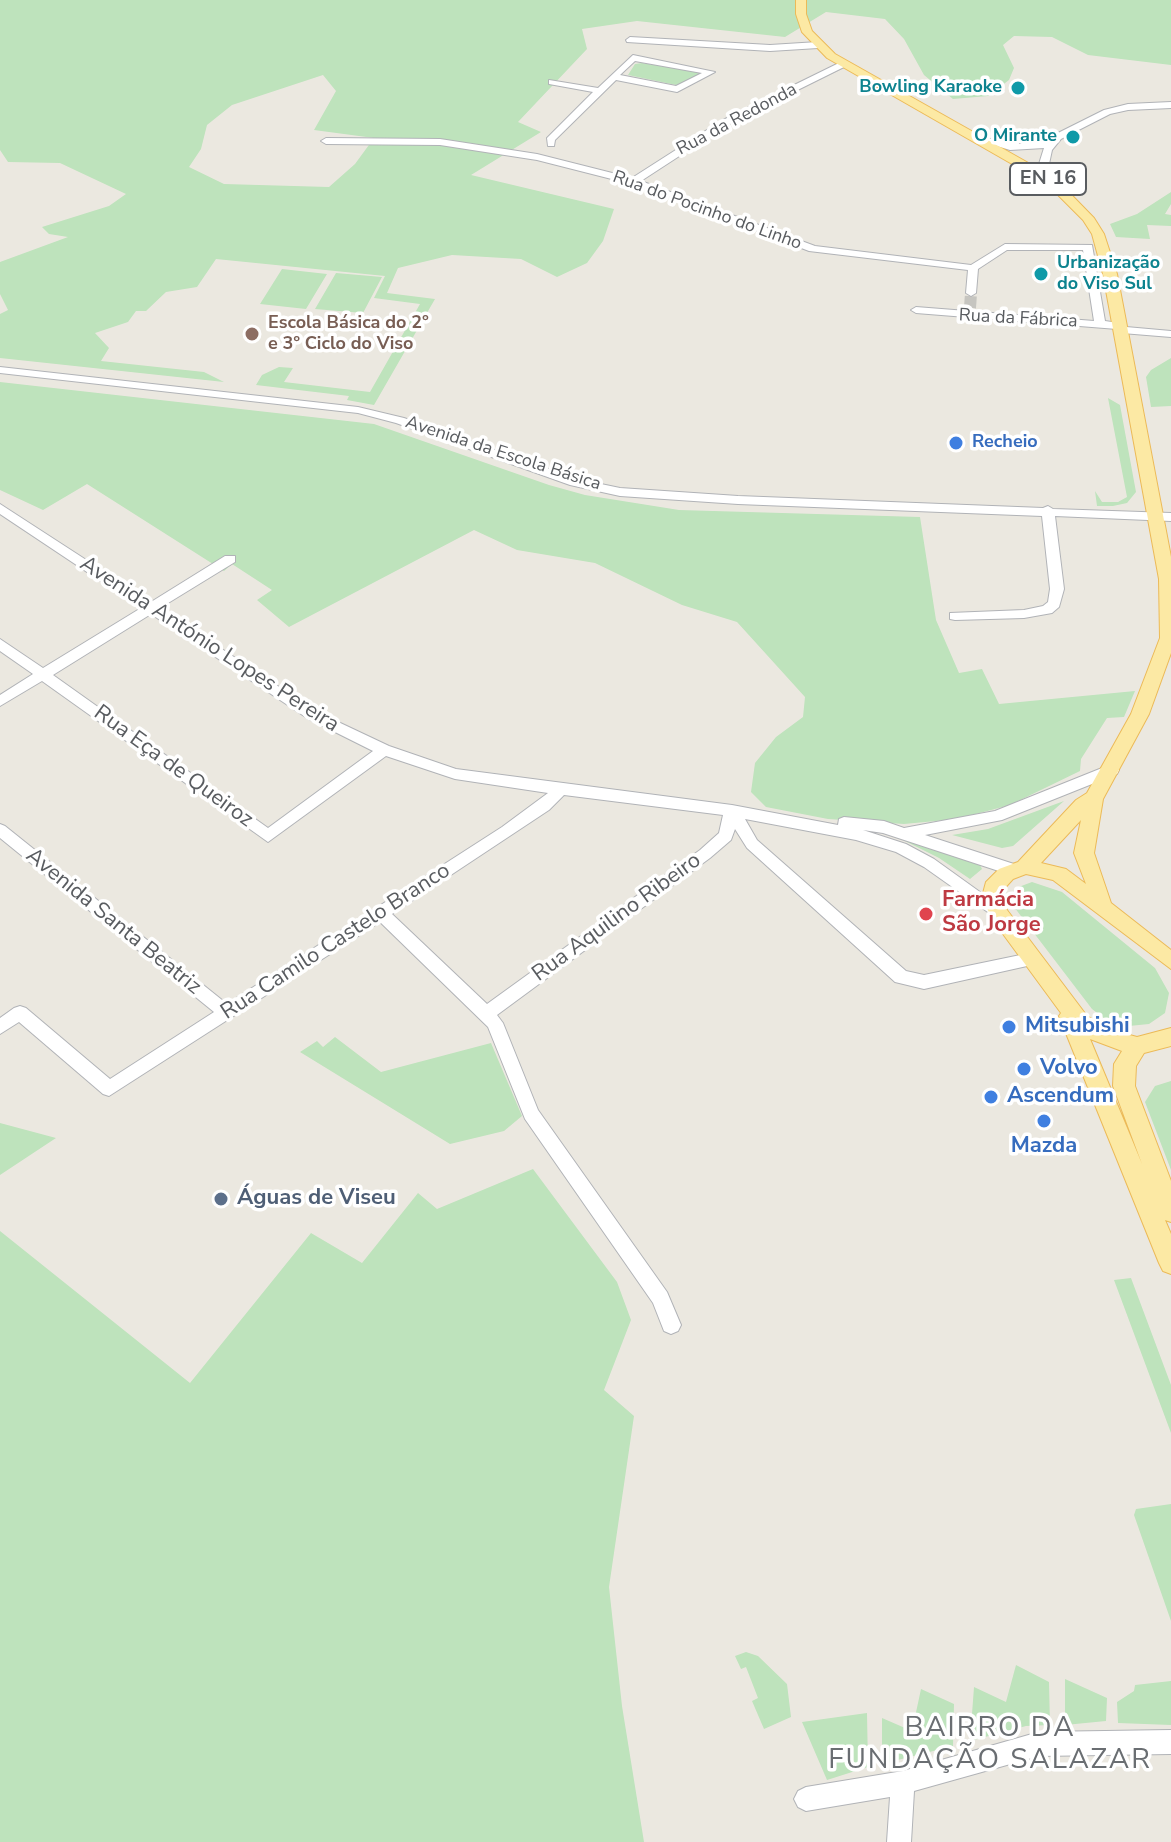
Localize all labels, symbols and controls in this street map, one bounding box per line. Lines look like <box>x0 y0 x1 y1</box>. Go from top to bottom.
place label: Bowling Karaoke <box>859 77 1002 99</box>
street label: Rua da Redonda <box>673 79 801 161</box>
marker: Bowling Karaoke <box>1009 79 1027 97</box>
place label: O Mirante <box>974 126 1057 148</box>
marker: O Mirante <box>1064 128 1082 146</box>
road number: EN 16 <box>1010 163 1086 195</box>
street label: Rua do Pocinho do Linho <box>610 167 804 255</box>
place label: Urbanização do Viso Sul <box>1057 253 1160 296</box>
marker: Urbanização do Viso Sul <box>1032 265 1050 283</box>
street label: Rua da Fábrica <box>958 305 1078 333</box>
place label: Escola Básica do 2º e 3º Ciclo do Viso <box>268 313 429 356</box>
marker: Escola Básica do 2º e 3º Ciclo do Viso <box>243 325 261 343</box>
street label: Avenida da Escola Básica <box>403 412 603 496</box>
place label: Recheio <box>972 432 1038 454</box>
marker: Recheio <box>947 434 965 452</box>
street label: Avenida António Lopes Pereira <box>74 551 344 739</box>
street label: Rua Eça de Queiroz <box>88 700 258 834</box>
street label: Avenida Santa Beatriz <box>20 843 206 1001</box>
street label: Rua Aquilino Ribeiro <box>528 848 706 988</box>
street label: Rua Camilo Castelo Branco <box>216 858 456 1026</box>
place label: Farmácia São Jorge <box>942 888 1041 940</box>
marker: Farmácia São Jorge <box>917 905 935 923</box>
place label: Mitsubishi <box>1025 1014 1130 1040</box>
marker: Mitsubishi <box>1000 1018 1018 1036</box>
place label: Volvo <box>1040 1056 1098 1082</box>
marker: Volvo <box>1015 1060 1033 1078</box>
place label: Ascendum <box>1007 1084 1114 1110</box>
marker: Ascendum <box>982 1088 1000 1106</box>
marker: Mazda <box>1035 1112 1053 1130</box>
place label: Mazda <box>1011 1134 1077 1160</box>
place label: Águas de Viseu <box>237 1186 396 1212</box>
marker: Águas de Viseu <box>212 1190 230 1208</box>
district label: BAIRRO DA FUNDAÇÃO SALAZAR <box>828 1712 1152 1778</box>

